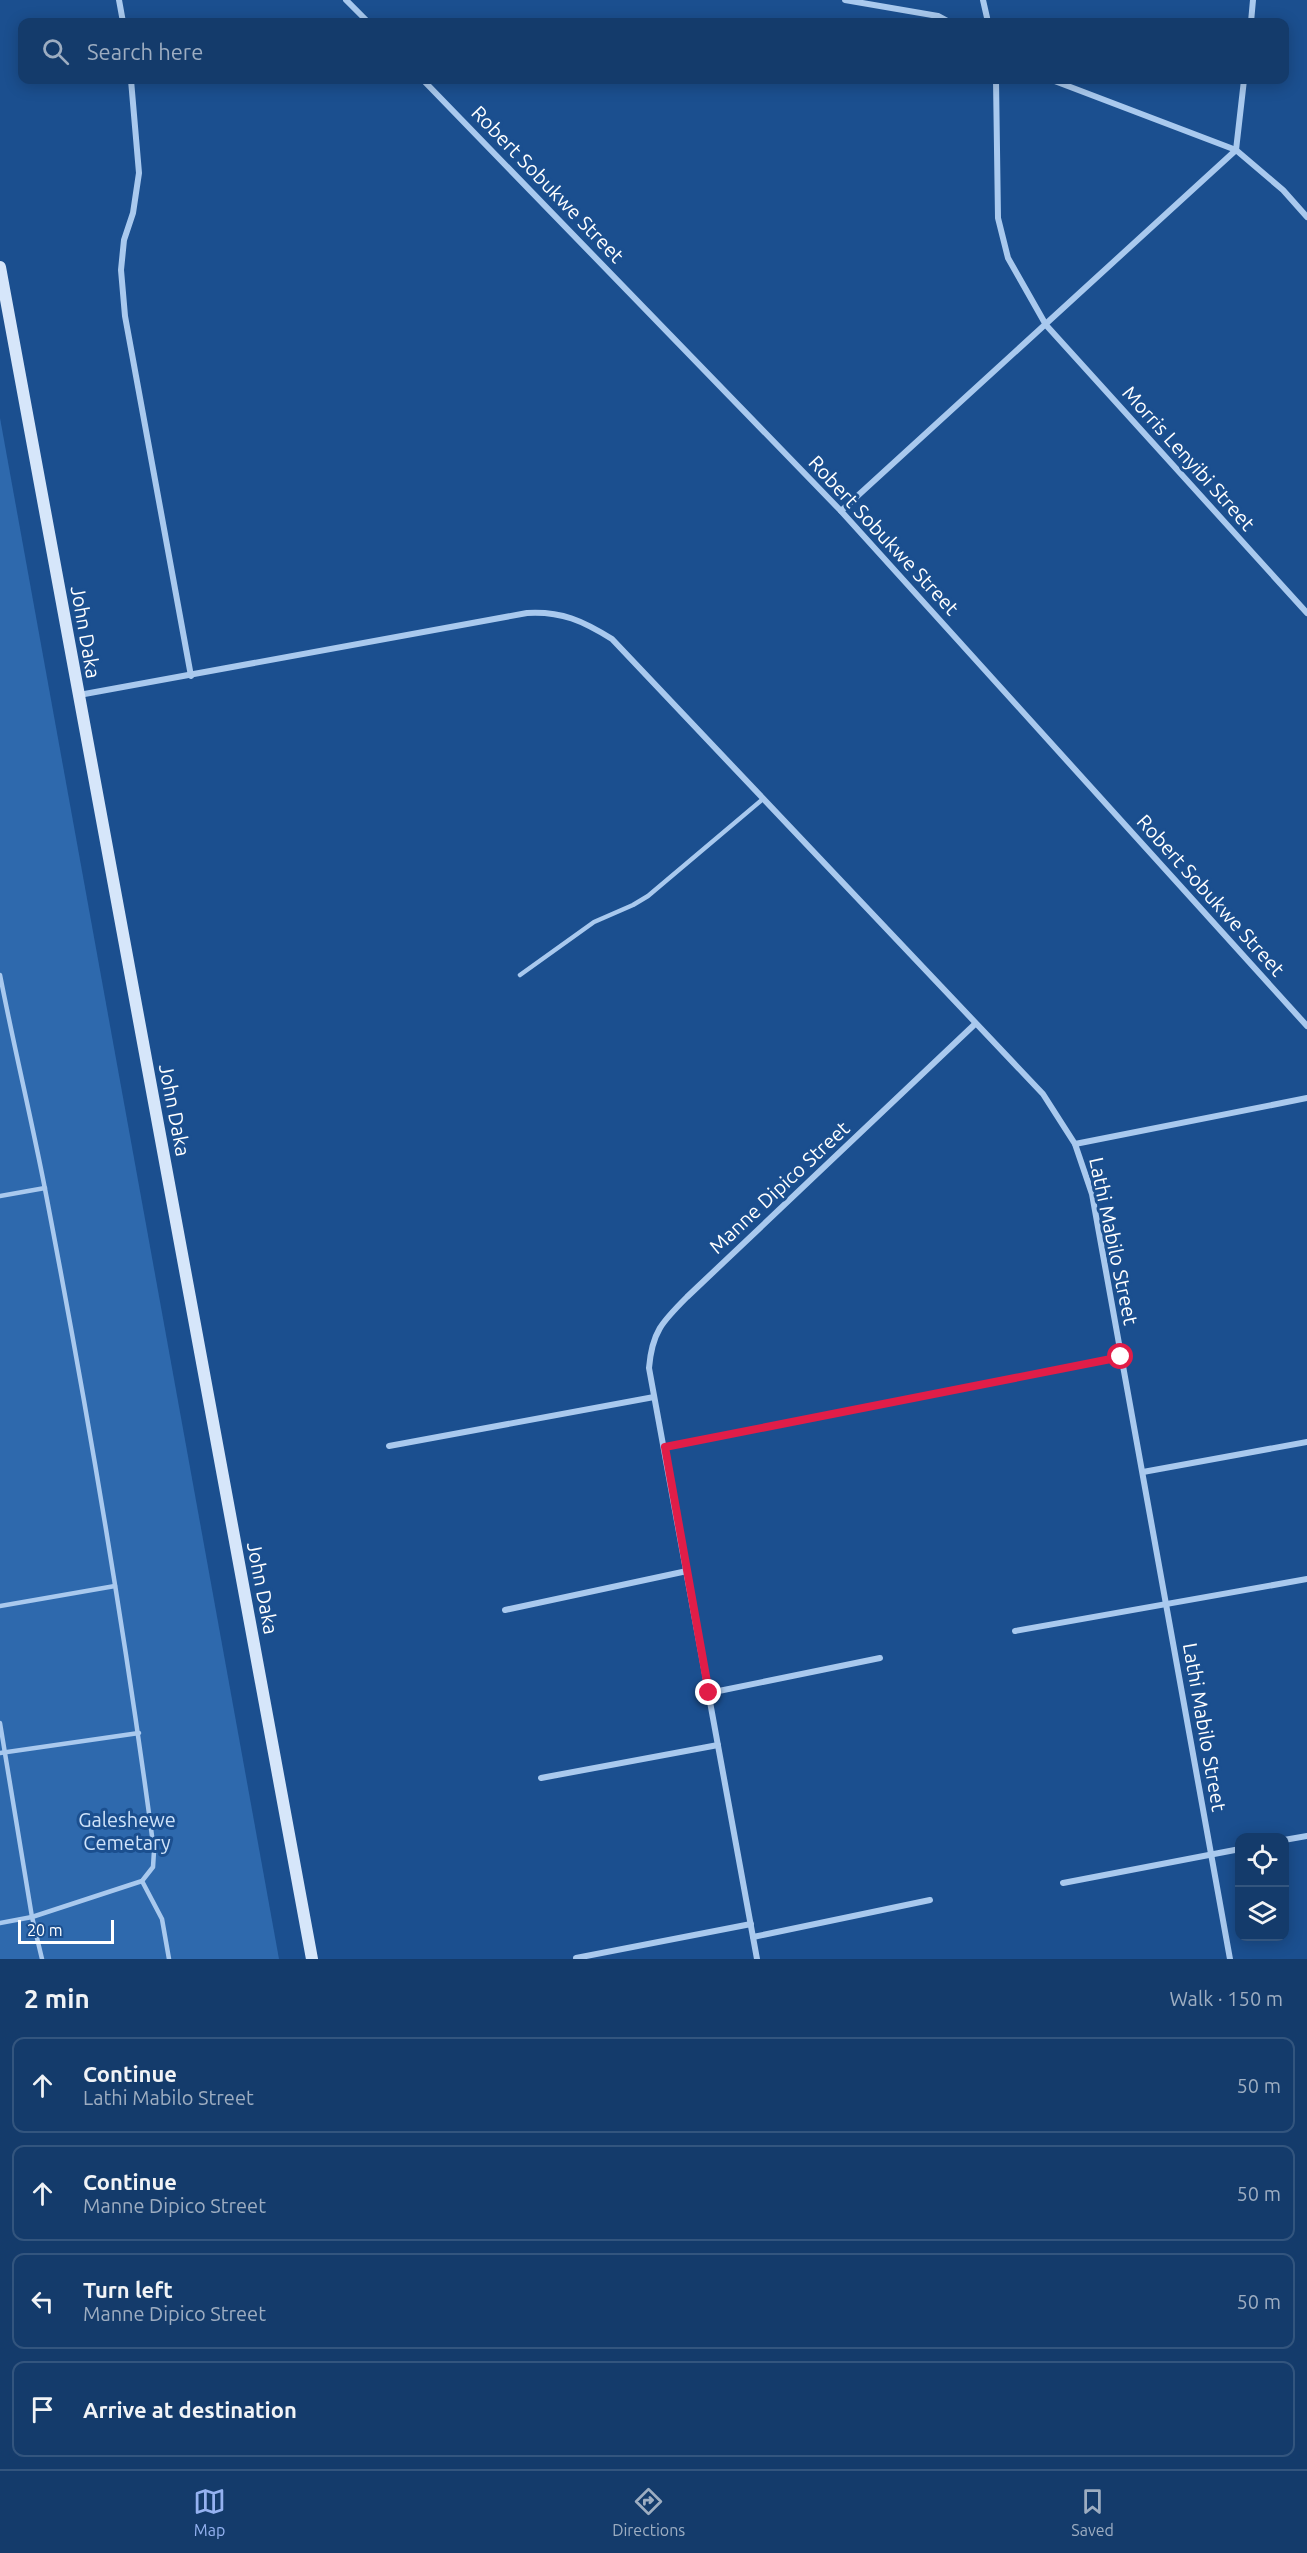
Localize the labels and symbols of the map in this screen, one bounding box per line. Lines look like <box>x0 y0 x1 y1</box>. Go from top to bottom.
street label: Robert Sobukwe Street <box>467 101 629 267</box>
street label: Morris Lenyibi Street <box>1118 381 1260 535</box>
street label: Robert Sobukwe Street <box>804 451 964 619</box>
street label: John Daka <box>67 584 105 680</box>
street label: Robert Sobukwe Street <box>1132 810 1290 981</box>
street label: John Daka <box>155 1062 195 1158</box>
street label: Manne Dipico Street <box>704 1116 854 1258</box>
street label: Lathi Mabilo Street <box>1085 1155 1143 1327</box>
route start <box>1107 1343 1133 1369</box>
street label: John Daka <box>243 1540 283 1636</box>
street label: Lathi Mabilo Street <box>1179 1641 1231 1813</box>
route end <box>695 1679 721 1705</box>
park label: Galeshewe Cemetary <box>78 1808 176 1854</box>
scale bar <box>18 1917 114 1944</box>

